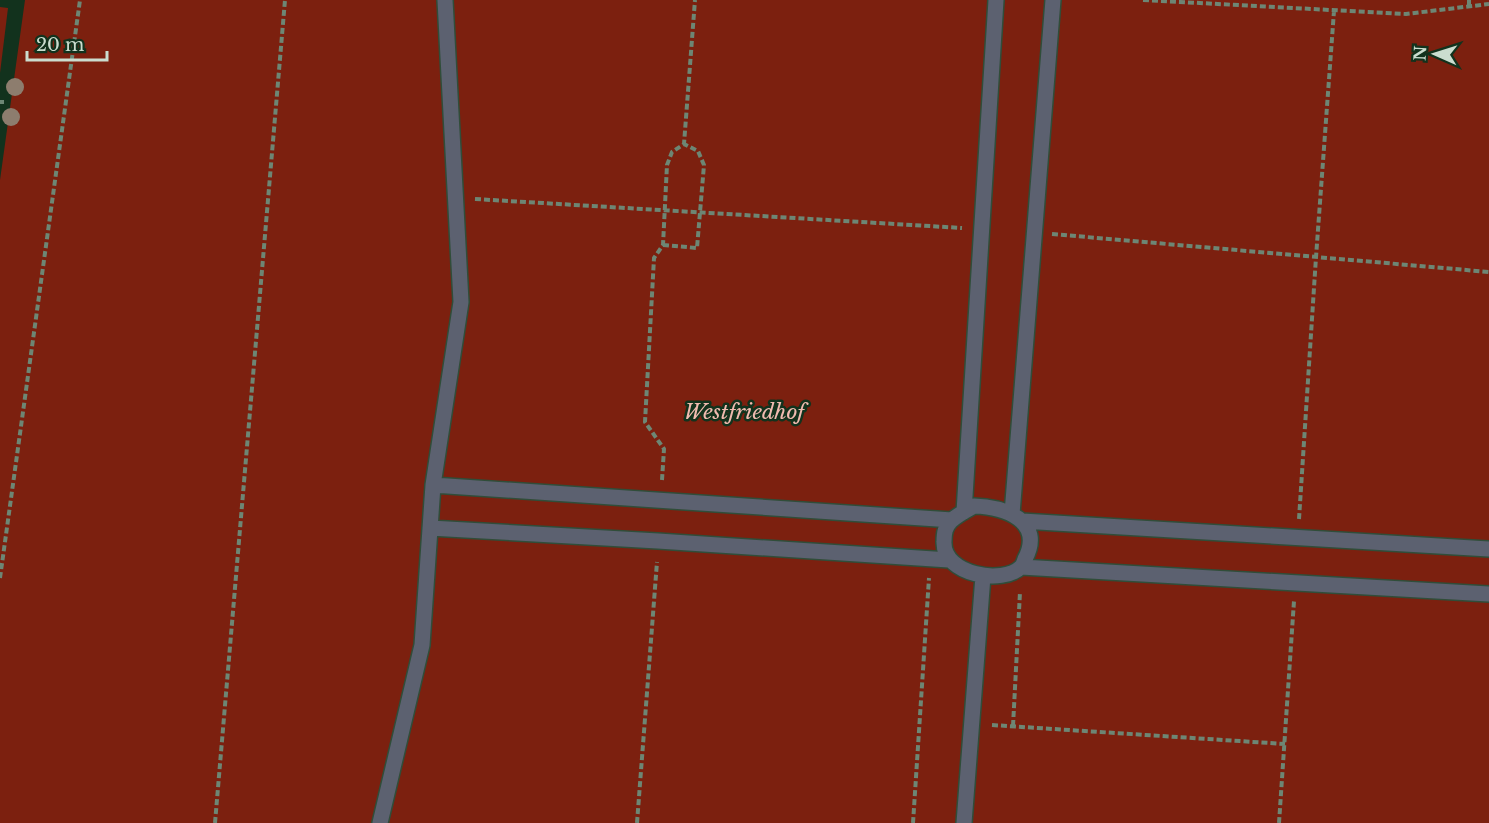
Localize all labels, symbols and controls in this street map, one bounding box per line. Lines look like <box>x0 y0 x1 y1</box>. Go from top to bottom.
scale bar <box>27 24 106 62</box>
north arrow <box>1405 24 1465 84</box>
text: 20 m <box>36 34 84 56</box>
text: N <box>1410 45 1430 61</box>
park label: Westfriedhof <box>684 399 809 425</box>

